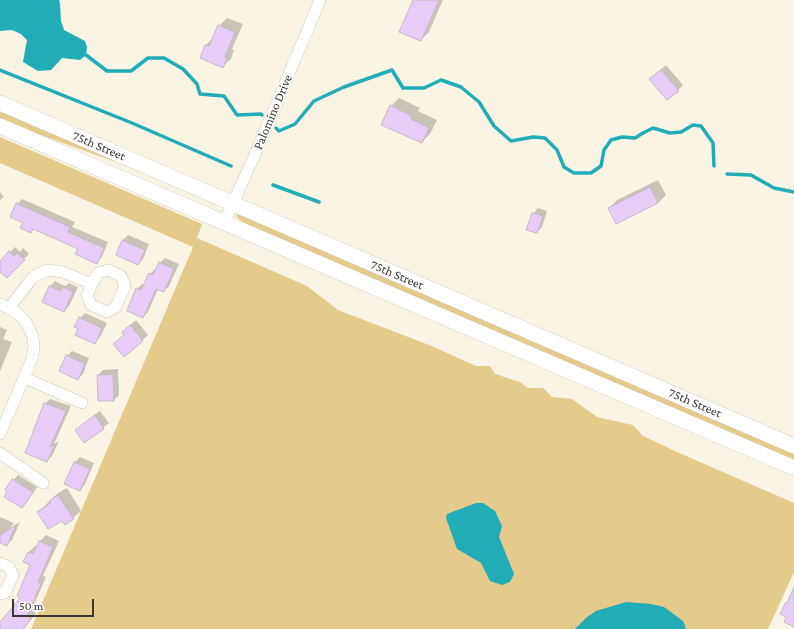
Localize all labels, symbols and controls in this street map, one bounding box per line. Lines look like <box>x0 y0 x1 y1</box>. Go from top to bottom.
street label: Palomino Drive <box>250 72 296 152</box>
street label: 75th Street <box>70 128 128 164</box>
street label: 75th Street <box>368 257 426 293</box>
street label: 75th Street <box>666 385 724 421</box>
scale bar <box>14 591 96 617</box>
text: 50 m <box>19 599 43 613</box>

